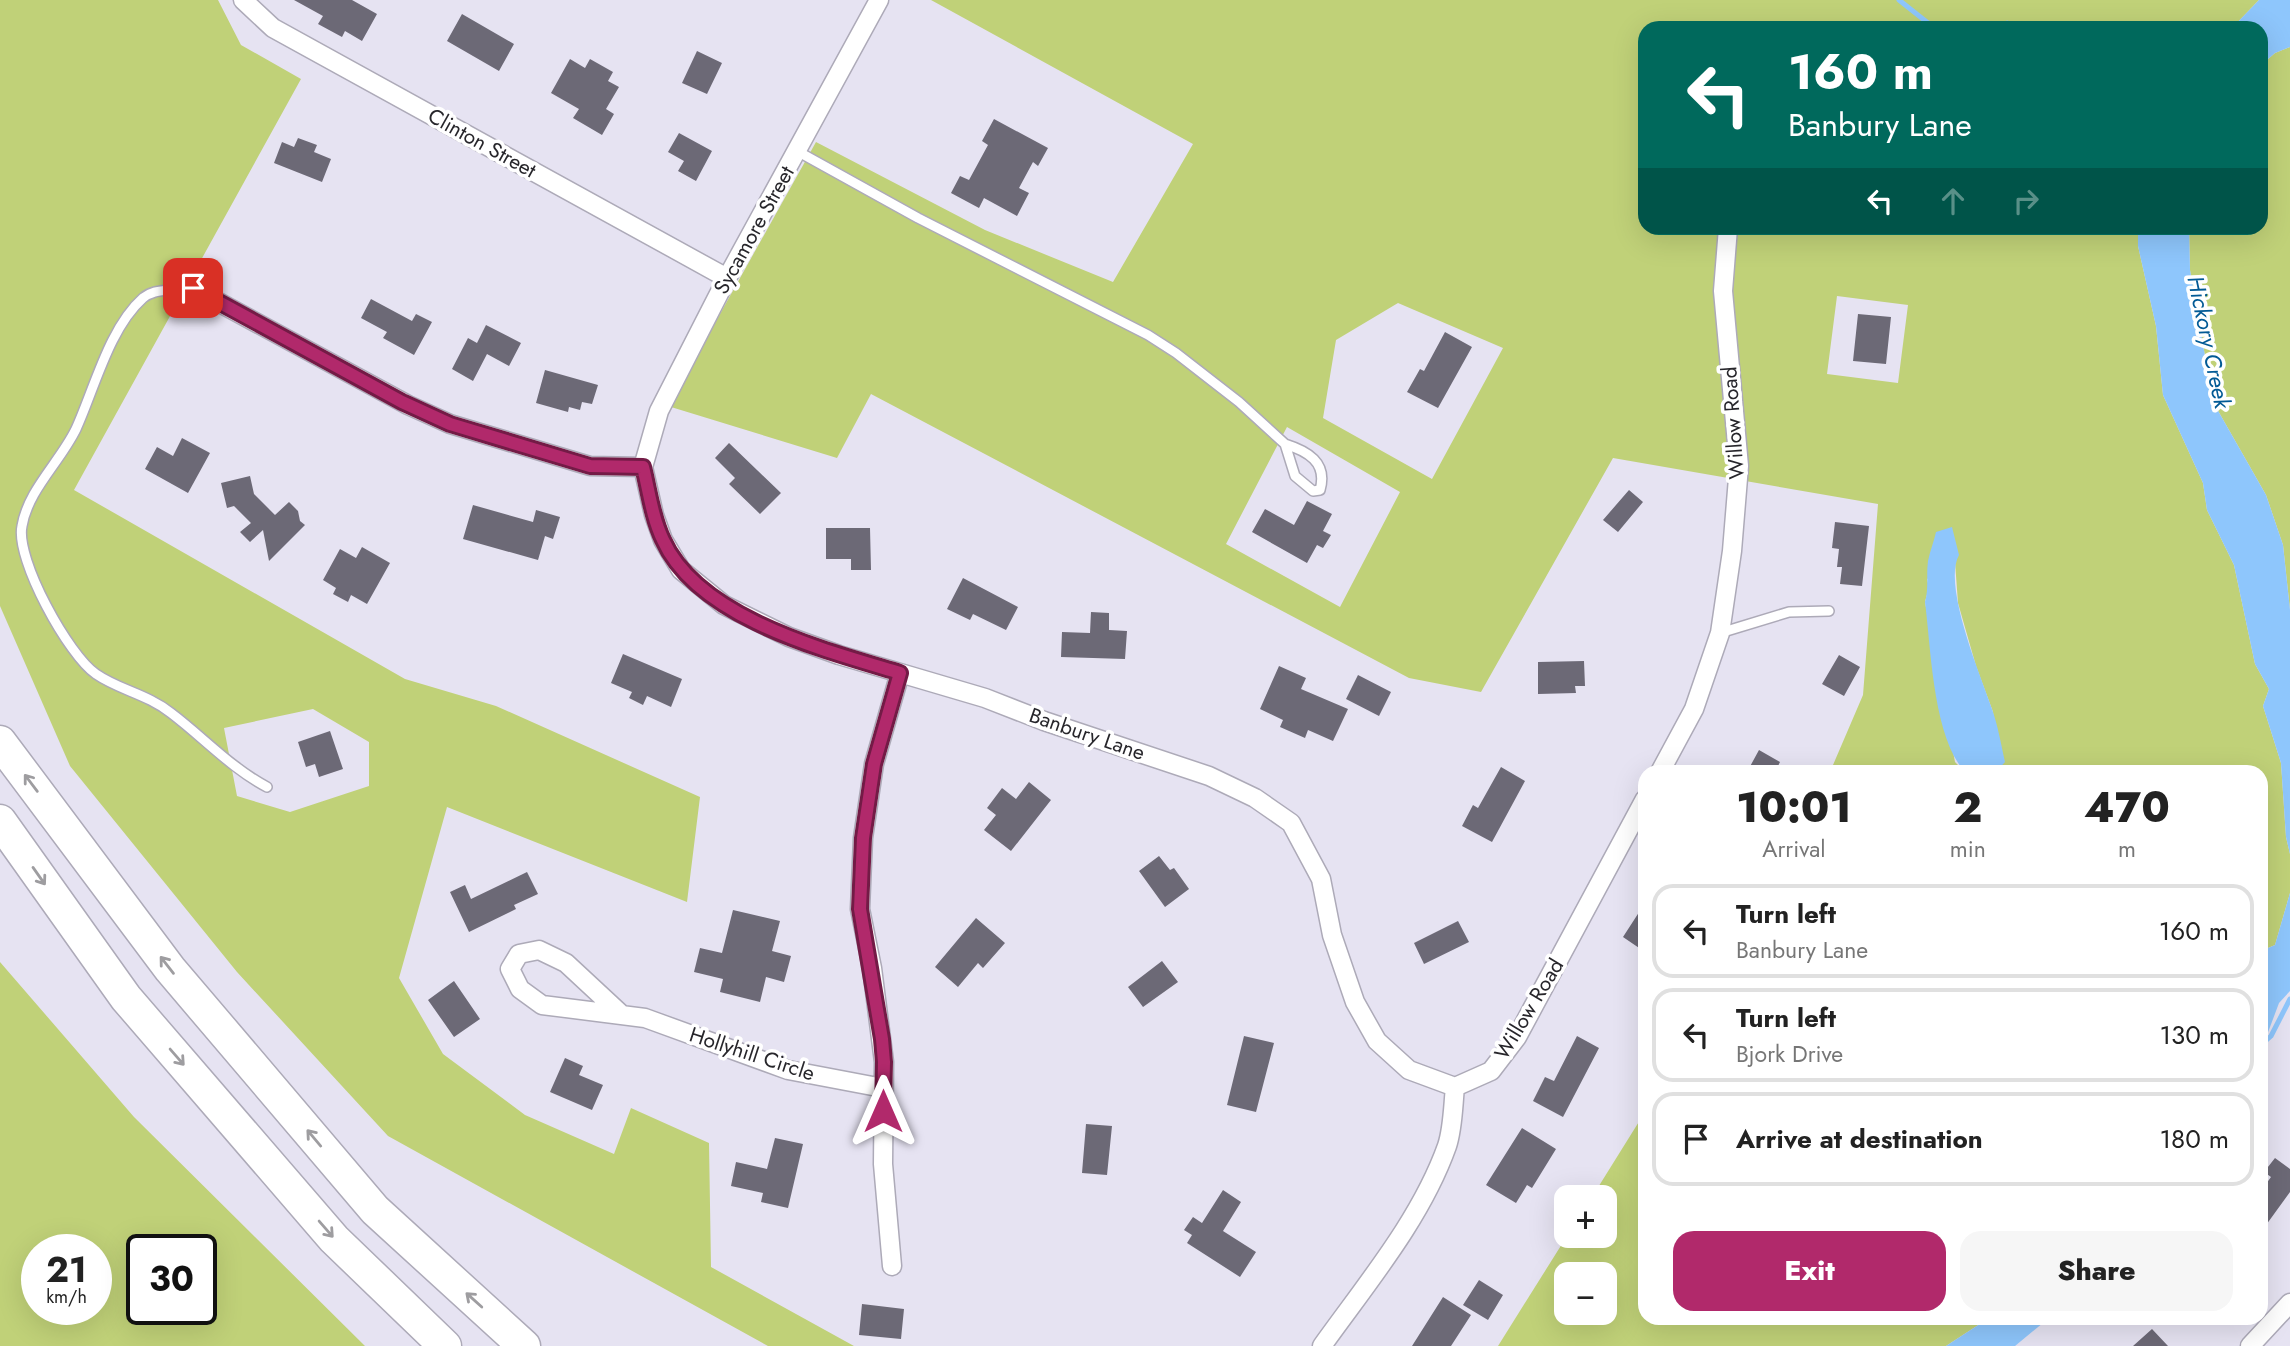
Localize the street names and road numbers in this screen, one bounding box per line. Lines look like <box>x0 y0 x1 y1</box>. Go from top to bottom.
street label: Clinton Street <box>422 101 542 185</box>
street label: Sycamore Street <box>706 160 802 300</box>
street label: Willow Road <box>1714 366 1752 480</box>
street label: Banbury Lane <box>1025 700 1149 768</box>
street label: Willow Road <box>1487 953 1571 1065</box>
street label: Hollyhill Circle <box>685 1020 819 1088</box>

